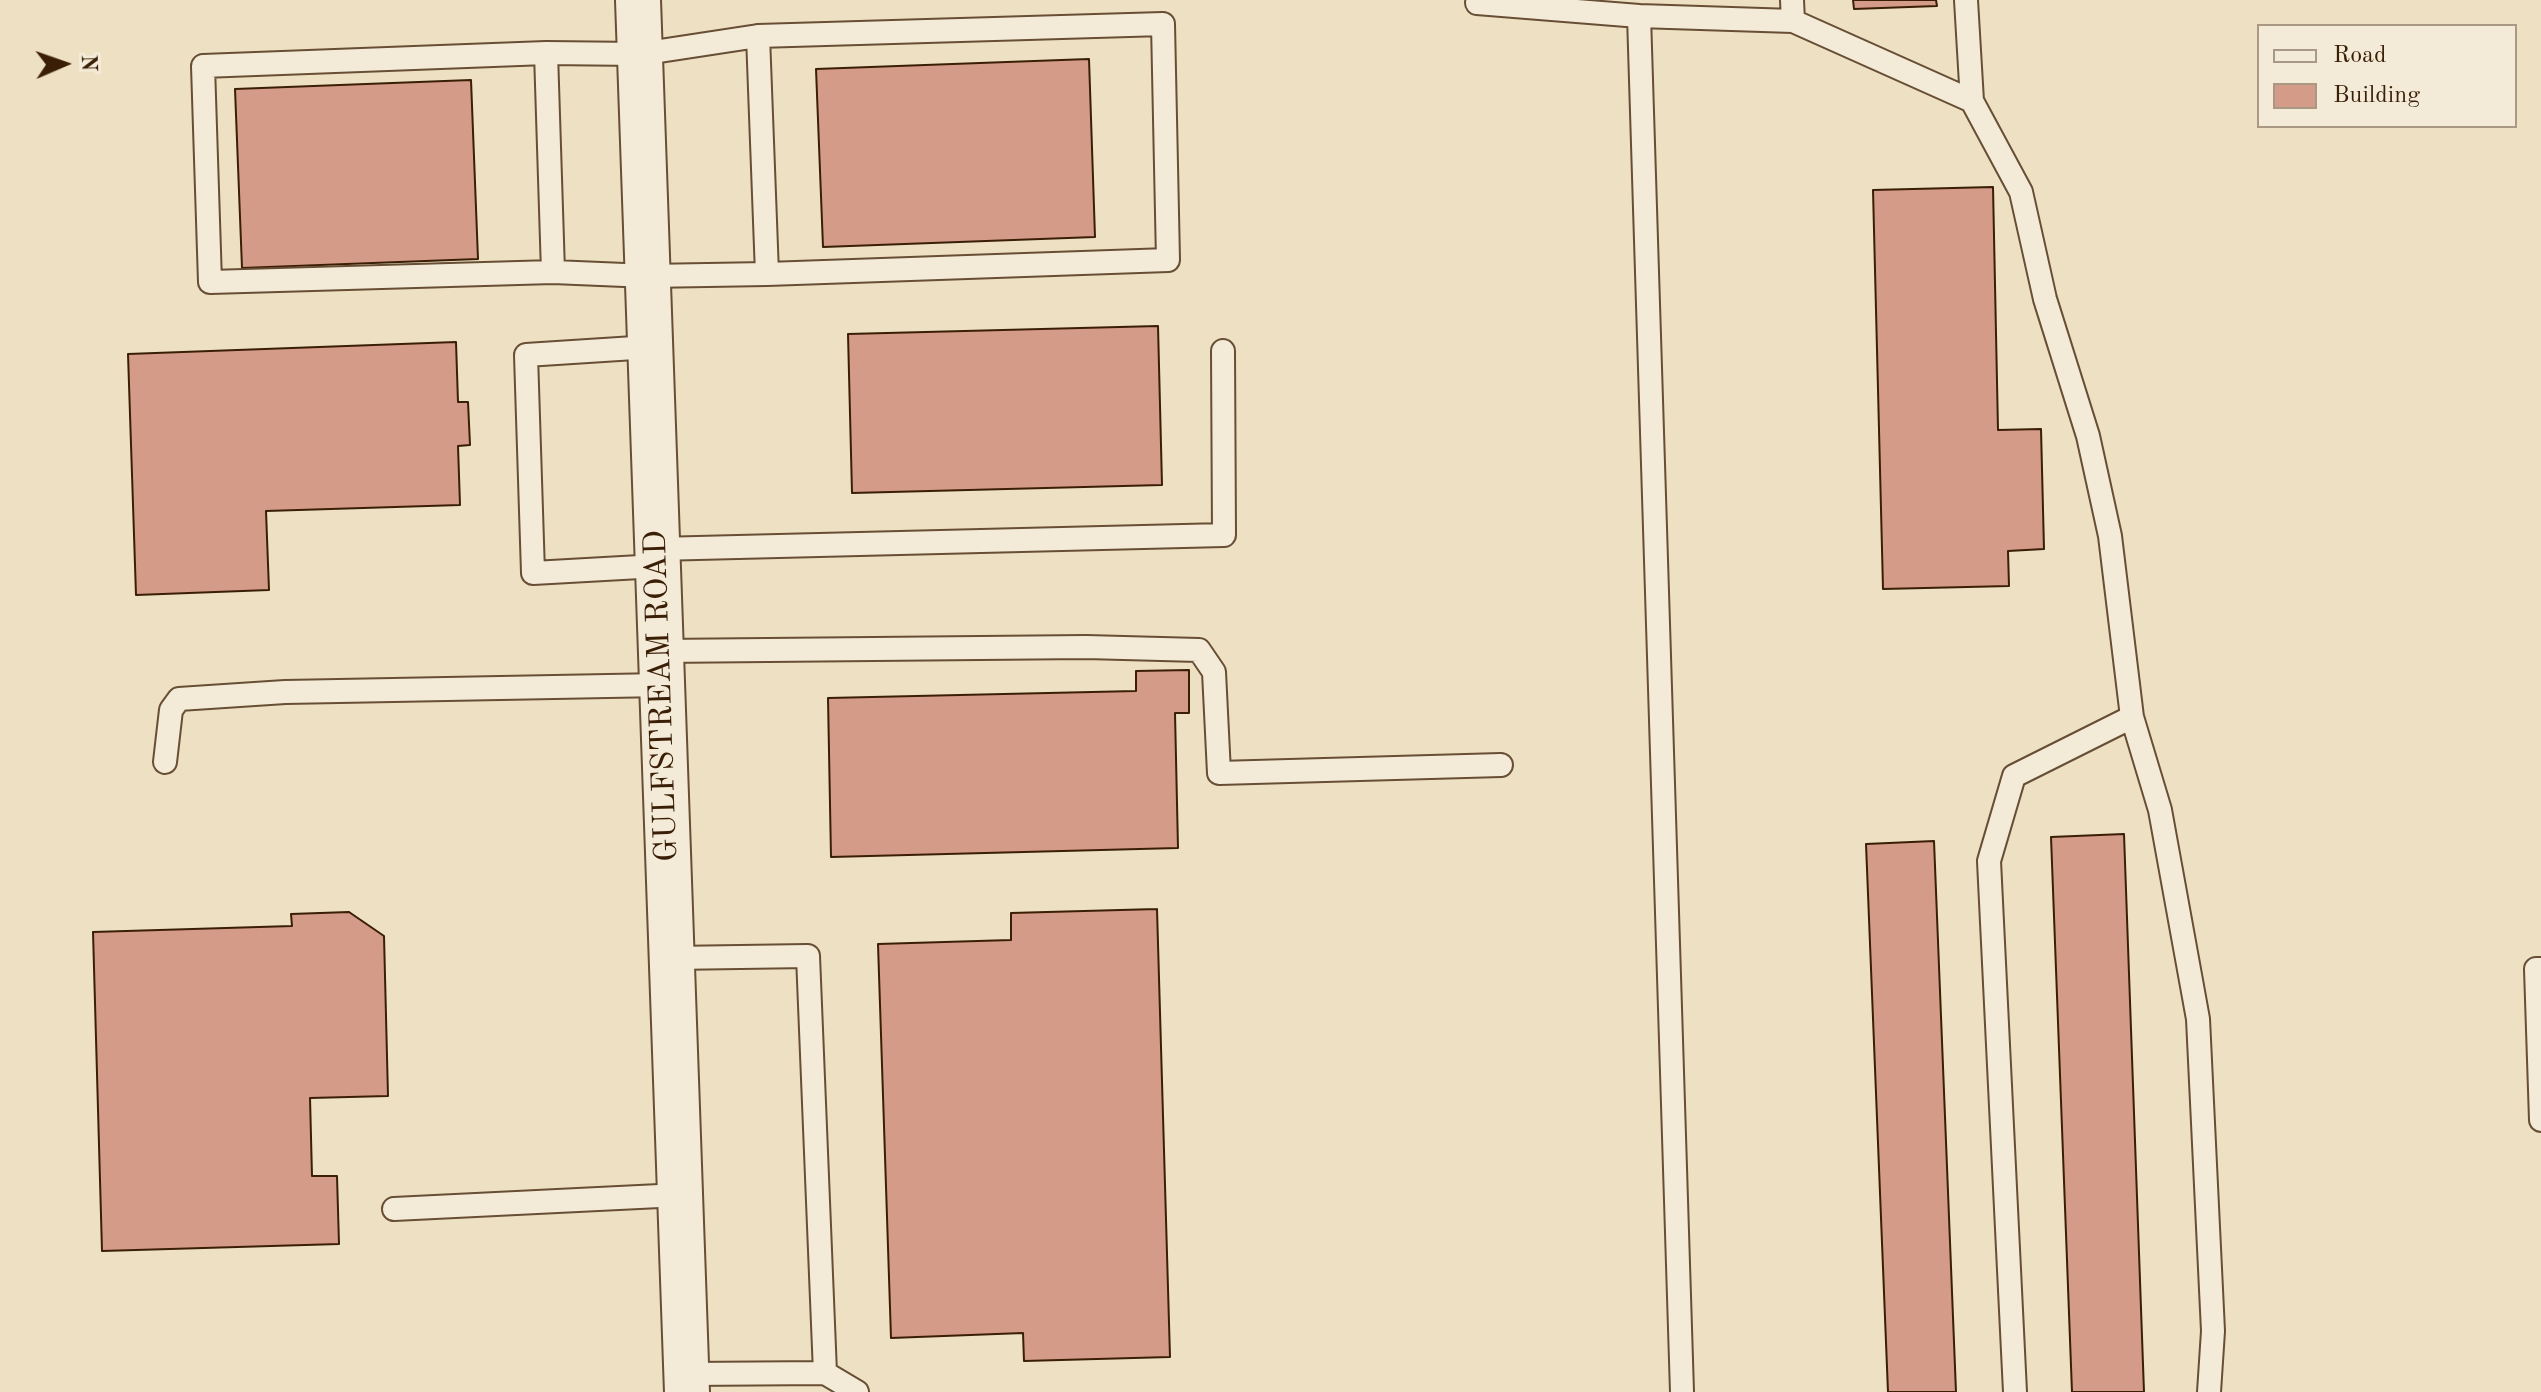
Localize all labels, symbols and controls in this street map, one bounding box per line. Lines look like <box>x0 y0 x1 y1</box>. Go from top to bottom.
north arrow <box>24 24 104 104</box>
legend <box>2257 24 2517 128</box>
text: Road <box>2333 44 2386 68</box>
text: N <box>77 54 99 72</box>
text: Building <box>2333 84 2420 108</box>
street label: GULFSTREAM ROAD <box>637 530 687 862</box>

